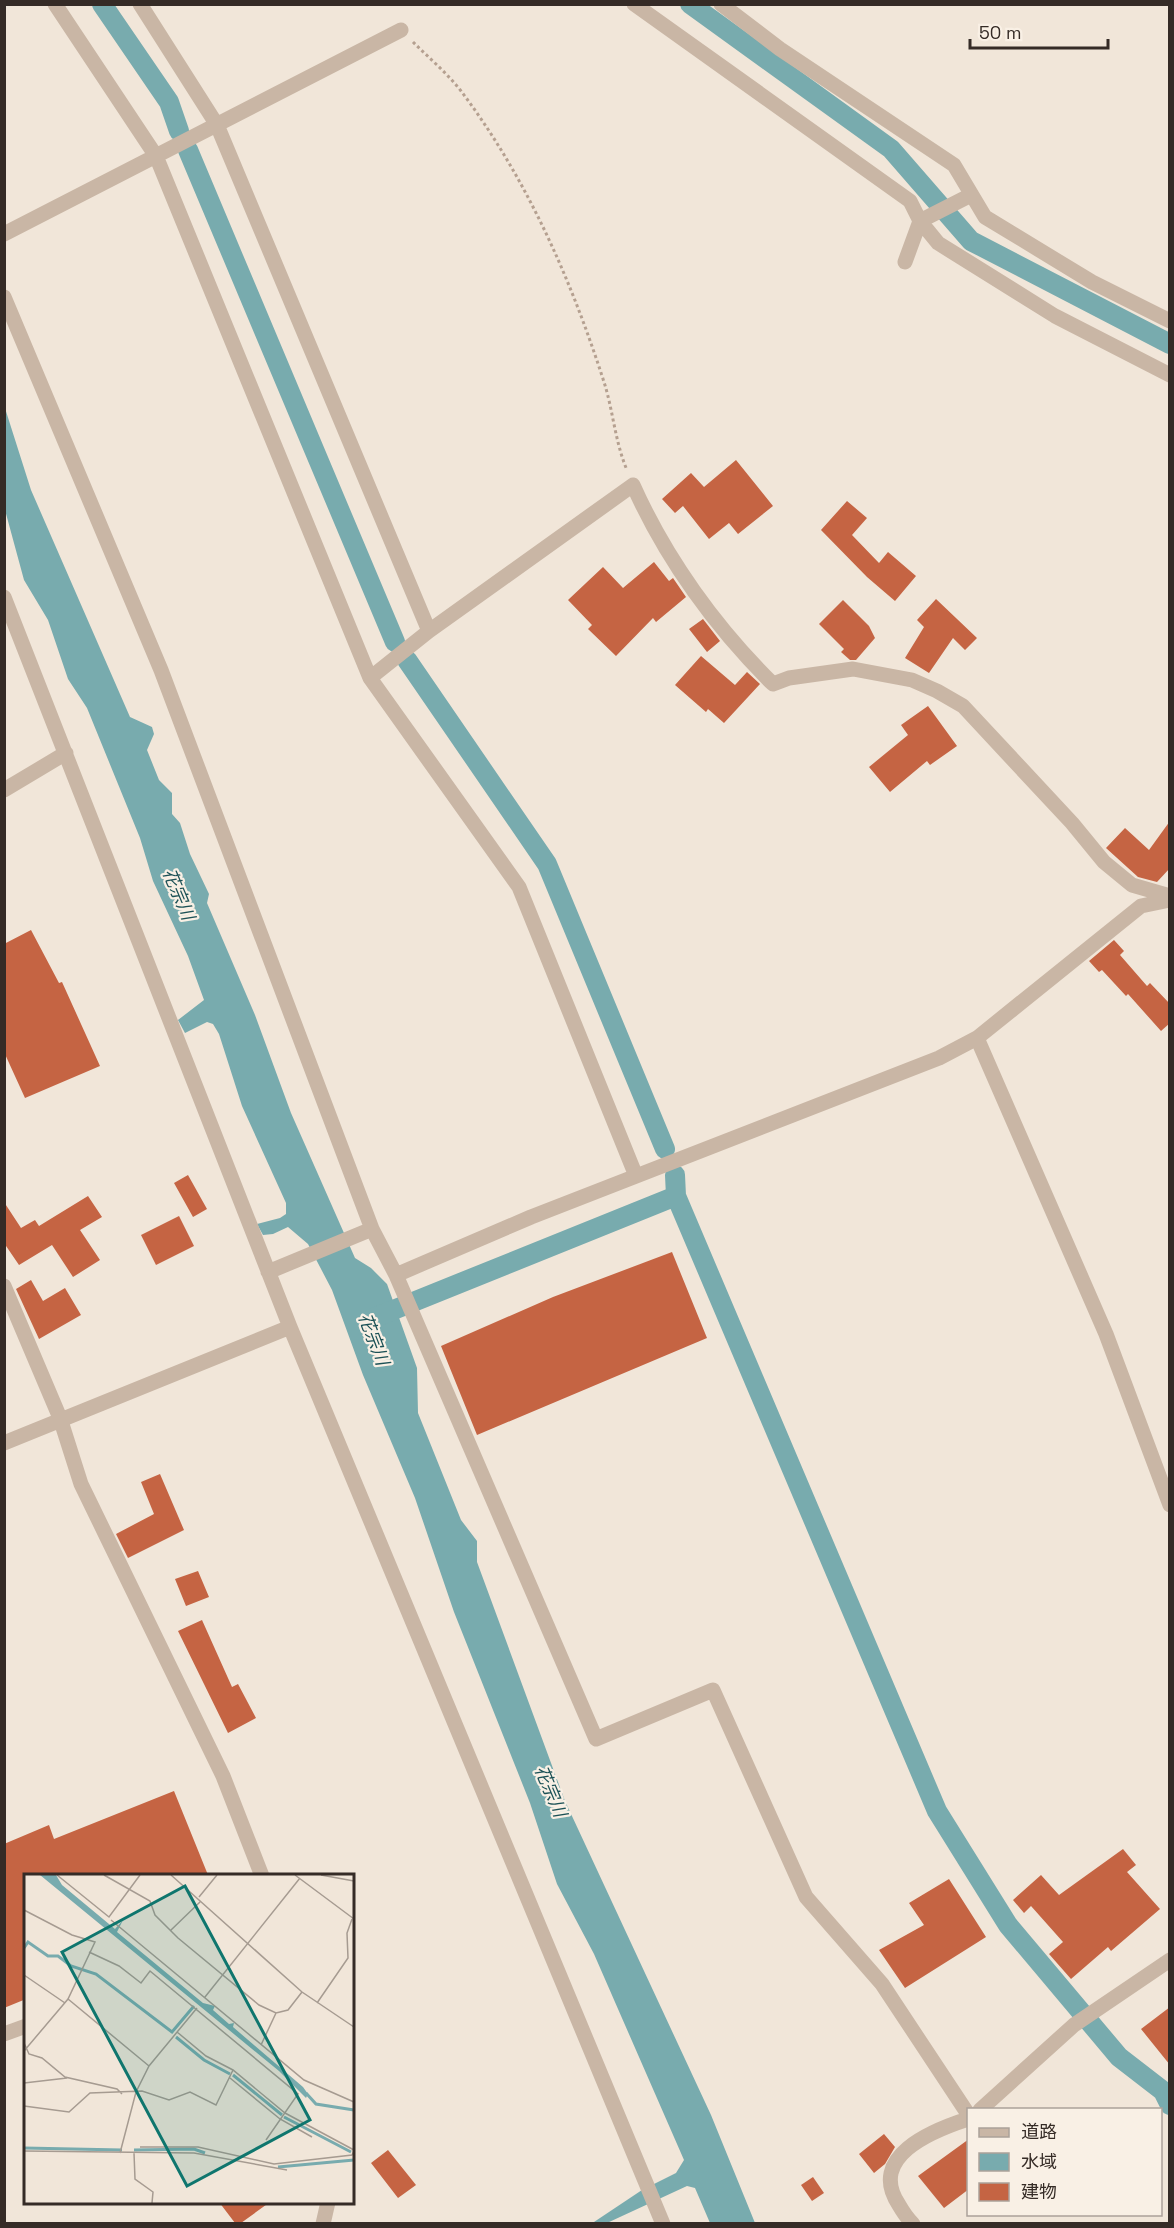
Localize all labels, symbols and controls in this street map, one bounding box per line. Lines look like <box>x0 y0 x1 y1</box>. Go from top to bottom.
scale bar <box>970 12 1108 50</box>
text: 50 m <box>979 21 1021 44</box>
water label: 花宗川 <box>158 865 201 925</box>
water label: 花宗川 <box>354 1310 395 1370</box>
water label: 花宗川 <box>530 1762 573 1822</box>
inset map <box>24 1874 354 2204</box>
legend <box>967 2108 1162 2216</box>
text: 道路 <box>1021 2120 1057 2143</box>
text: 水域 <box>1021 2150 1057 2173</box>
text: 建物 <box>1021 2180 1057 2203</box>

